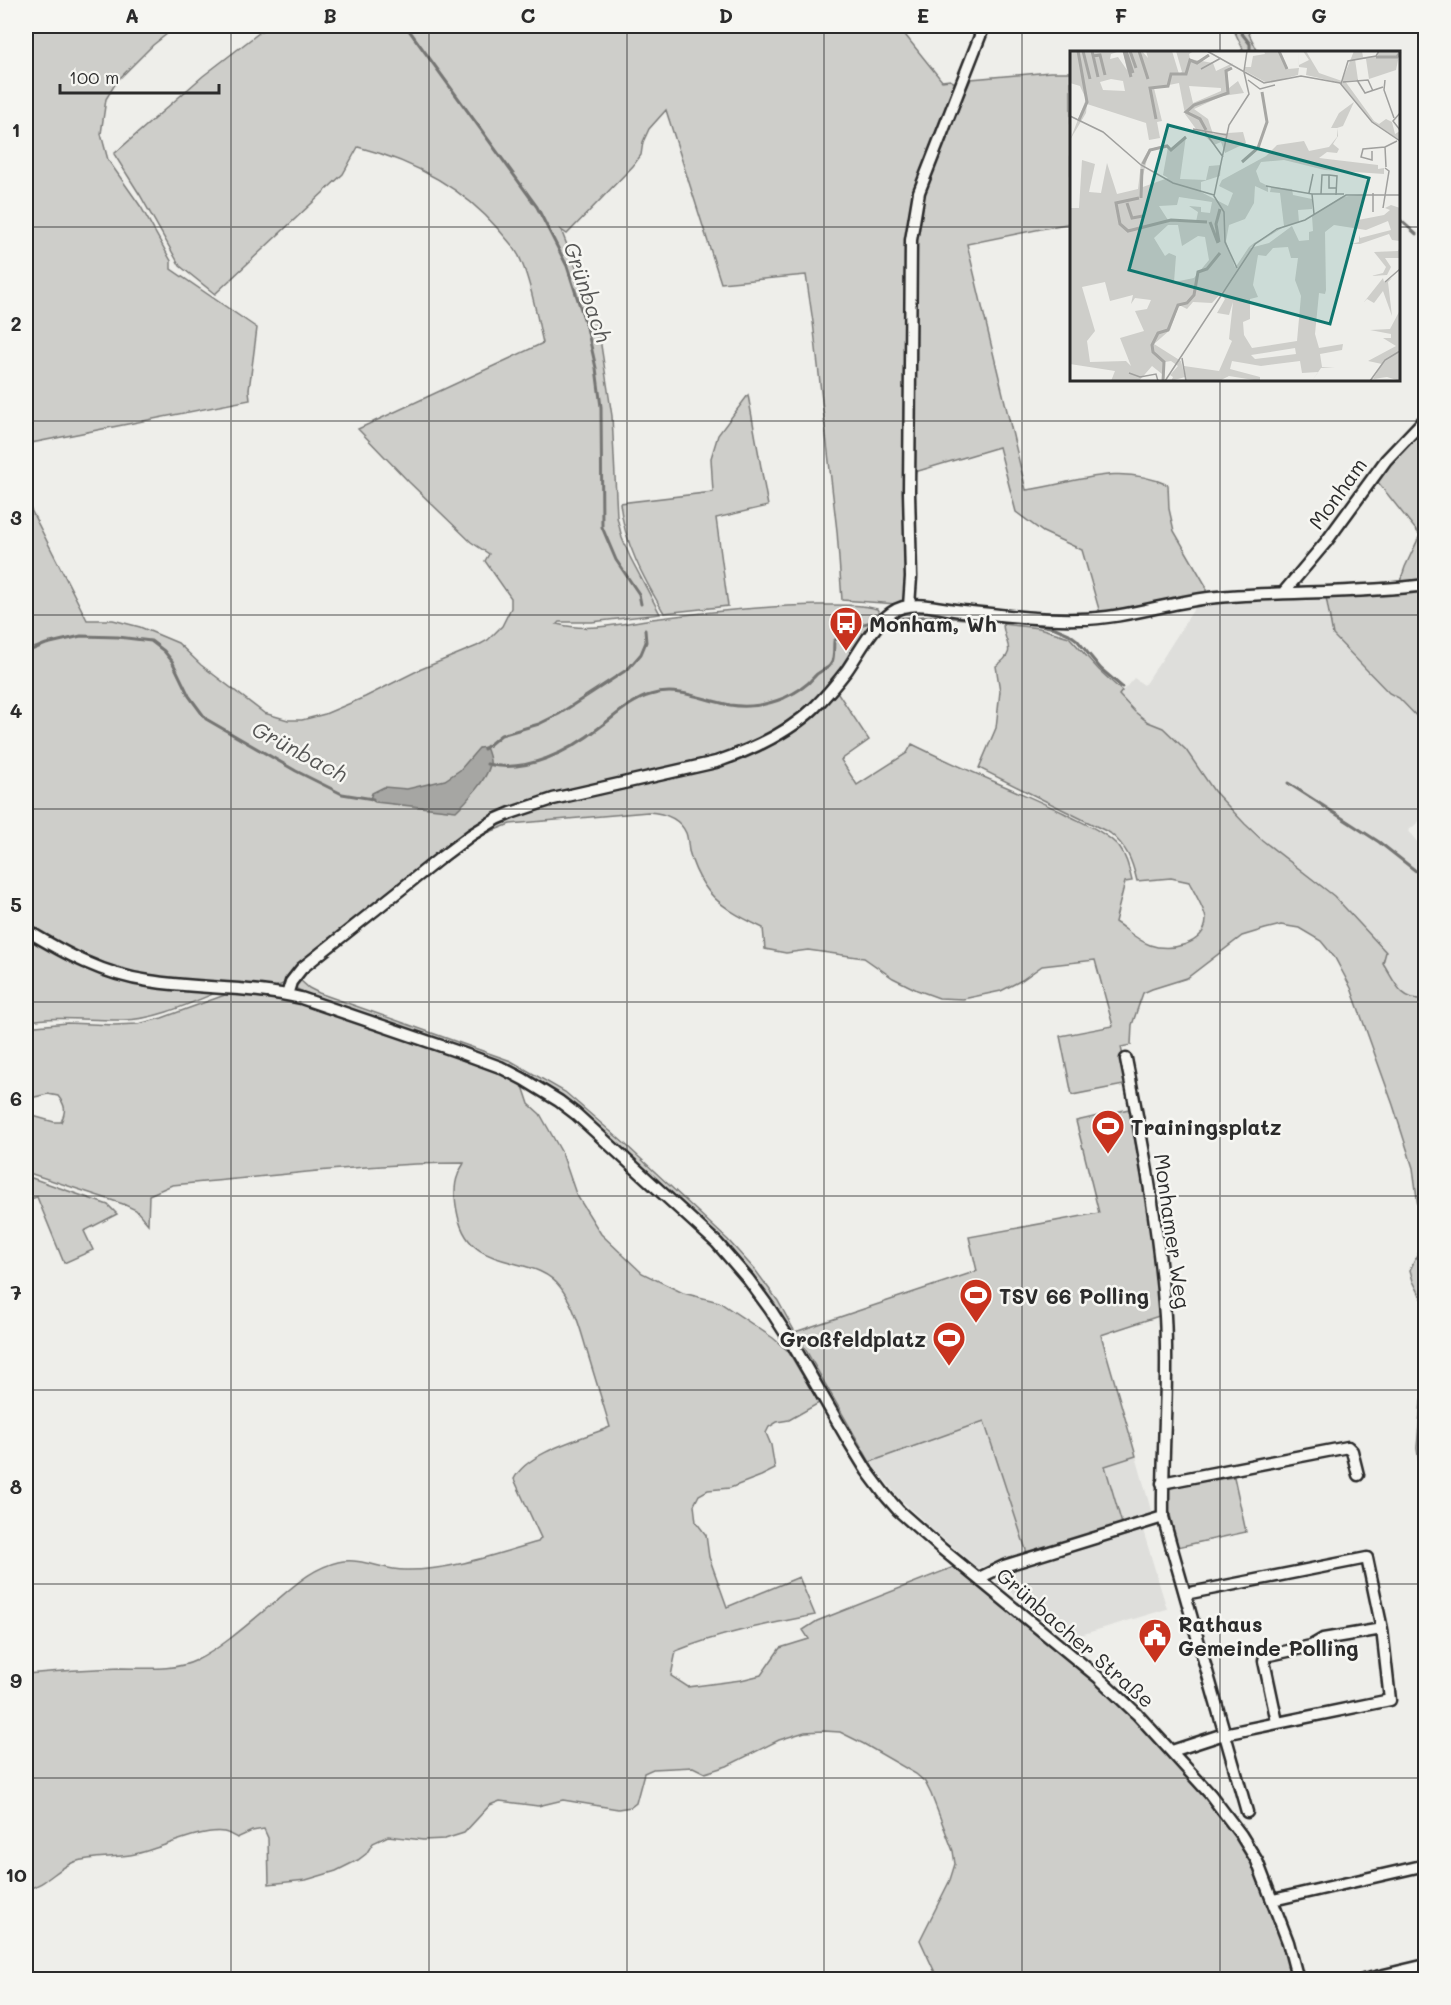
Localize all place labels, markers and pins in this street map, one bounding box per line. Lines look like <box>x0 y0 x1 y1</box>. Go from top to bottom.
bus stop icon: Monham, Wh <box>828 605 864 652</box>
place label: Monham, Wh <box>869 610 997 637</box>
sports icon: Trainingsplatz <box>1090 1108 1126 1155</box>
place label: Trainingsplatz <box>1131 1113 1282 1140</box>
sports icon: TSV 66 Polling <box>958 1277 994 1324</box>
place label: TSV 66 Polling <box>999 1282 1149 1309</box>
sports icon: Großfeldplatz <box>931 1320 967 1367</box>
place label: Großfeldplatz <box>780 1325 926 1352</box>
place label: Rathaus Gemeinde Polling <box>1178 1610 1359 1661</box>
public building icon: Rathaus Gemeinde Polling <box>1137 1617 1173 1664</box>

